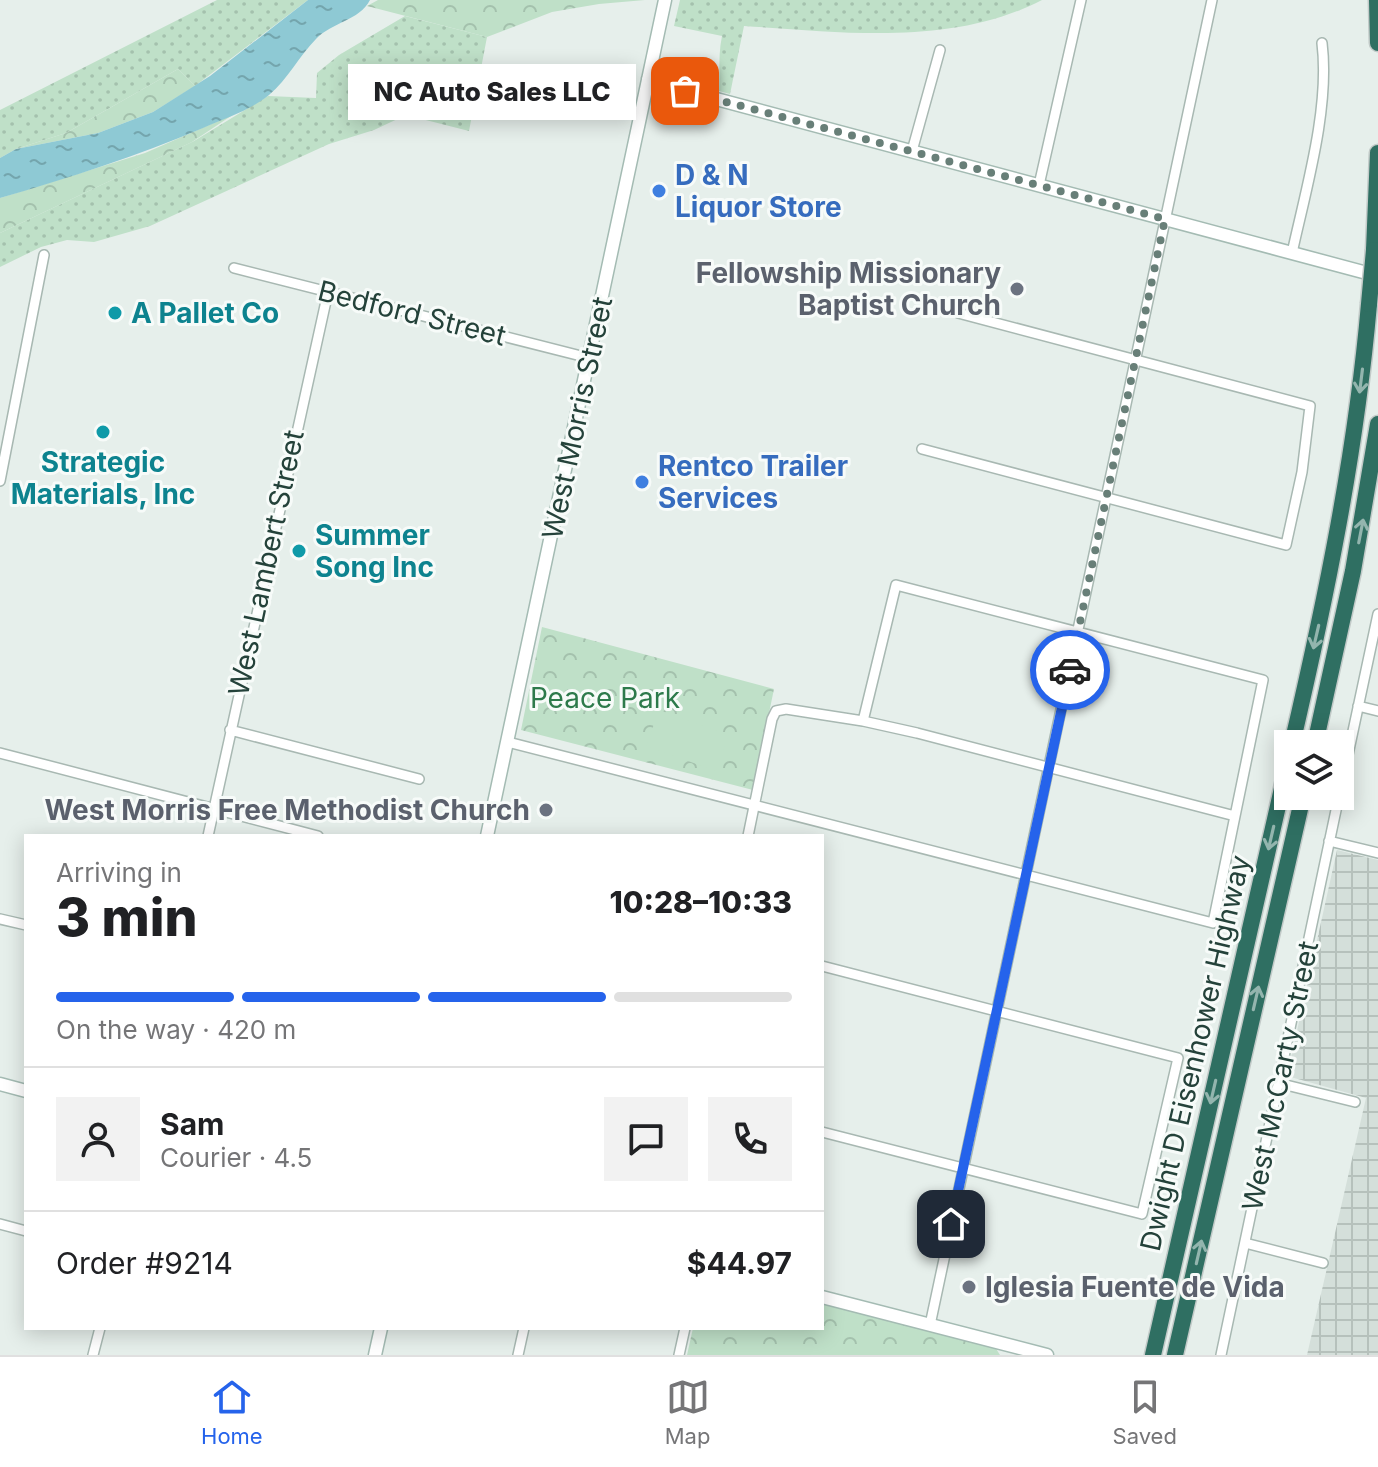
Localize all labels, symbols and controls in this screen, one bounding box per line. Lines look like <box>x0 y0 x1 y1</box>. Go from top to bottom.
pin <box>651 57 719 125</box>
callout: NC Auto Sales LLC <box>349 63 637 119</box>
icon: bag <box>663 69 707 113</box>
text: NC Auto Sales LLC <box>374 76 610 107</box>
place label: D & N Liquor Store <box>675 158 842 224</box>
marker: D & N Liquor Store <box>650 182 668 200</box>
place label: Fellowship Missionary Baptist Church <box>696 256 1001 322</box>
street label: Bedford Street <box>315 273 509 353</box>
marker: Fellowship Missionary Baptist Church <box>1008 280 1026 298</box>
street label: West Morris Street <box>535 294 619 542</box>
place label: A Pallet Co <box>131 296 279 330</box>
marker: A Pallet Co <box>106 304 124 322</box>
one-way arrow <box>1354 367 1369 394</box>
marker: Strategic Materials, Inc <box>94 423 112 441</box>
street label: West Lambert Street <box>221 427 311 699</box>
place label: Strategic Materials, Inc <box>11 445 195 511</box>
place label: Rentco Trailer Services <box>658 449 848 515</box>
marker: Rentco Trailer Services <box>633 473 651 491</box>
place label: Summer Song Inc <box>315 518 434 584</box>
one-way arrow <box>1354 519 1369 544</box>
marker: Summer Song Inc <box>290 542 308 560</box>
one-way arrow <box>1308 624 1323 649</box>
courier <box>1030 630 1110 710</box>
icon: car <box>1048 648 1092 692</box>
park label: Peace Park <box>530 681 680 715</box>
map controls <box>1274 730 1354 810</box>
button: layers <box>1274 730 1354 810</box>
place label: West Morris Free Methodist Church <box>44 793 530 827</box>
marker: West Morris Free Methodist Church <box>537 801 555 819</box>
one-way arrow <box>1262 825 1277 851</box>
street label: Dwight D Eisenhower Highway <box>1133 852 1257 1254</box>
text: Arriving in <box>56 857 182 888</box>
text: 10:28–10:33 <box>609 884 792 920</box>
text: 3 min <box>56 886 198 949</box>
street label: West McCarty Street <box>1235 938 1325 1214</box>
one-way arrow <box>1250 986 1265 1011</box>
text: On the way · 420 m <box>56 1014 296 1045</box>
one-way arrow <box>1205 1079 1220 1104</box>
button: person <box>56 1097 140 1181</box>
button: chat <box>604 1097 688 1181</box>
button: phone <box>708 1097 792 1181</box>
text: Sam <box>160 1106 224 1142</box>
text: Courier · 4.5 <box>160 1142 312 1173</box>
pin <box>917 1190 985 1258</box>
icon: home <box>929 1202 973 1246</box>
one-way arrow <box>1192 1239 1207 1265</box>
text: Order #9214 <box>56 1245 233 1281</box>
text: $44.97 <box>687 1245 792 1281</box>
place label: Iglesia Fuente de Vida <box>985 1270 1285 1304</box>
marker: Iglesia Fuente de Vida <box>960 1278 978 1296</box>
tab: Home <box>201 1375 263 1449</box>
tab: Map <box>665 1375 710 1449</box>
tab: Saved <box>1113 1375 1177 1449</box>

